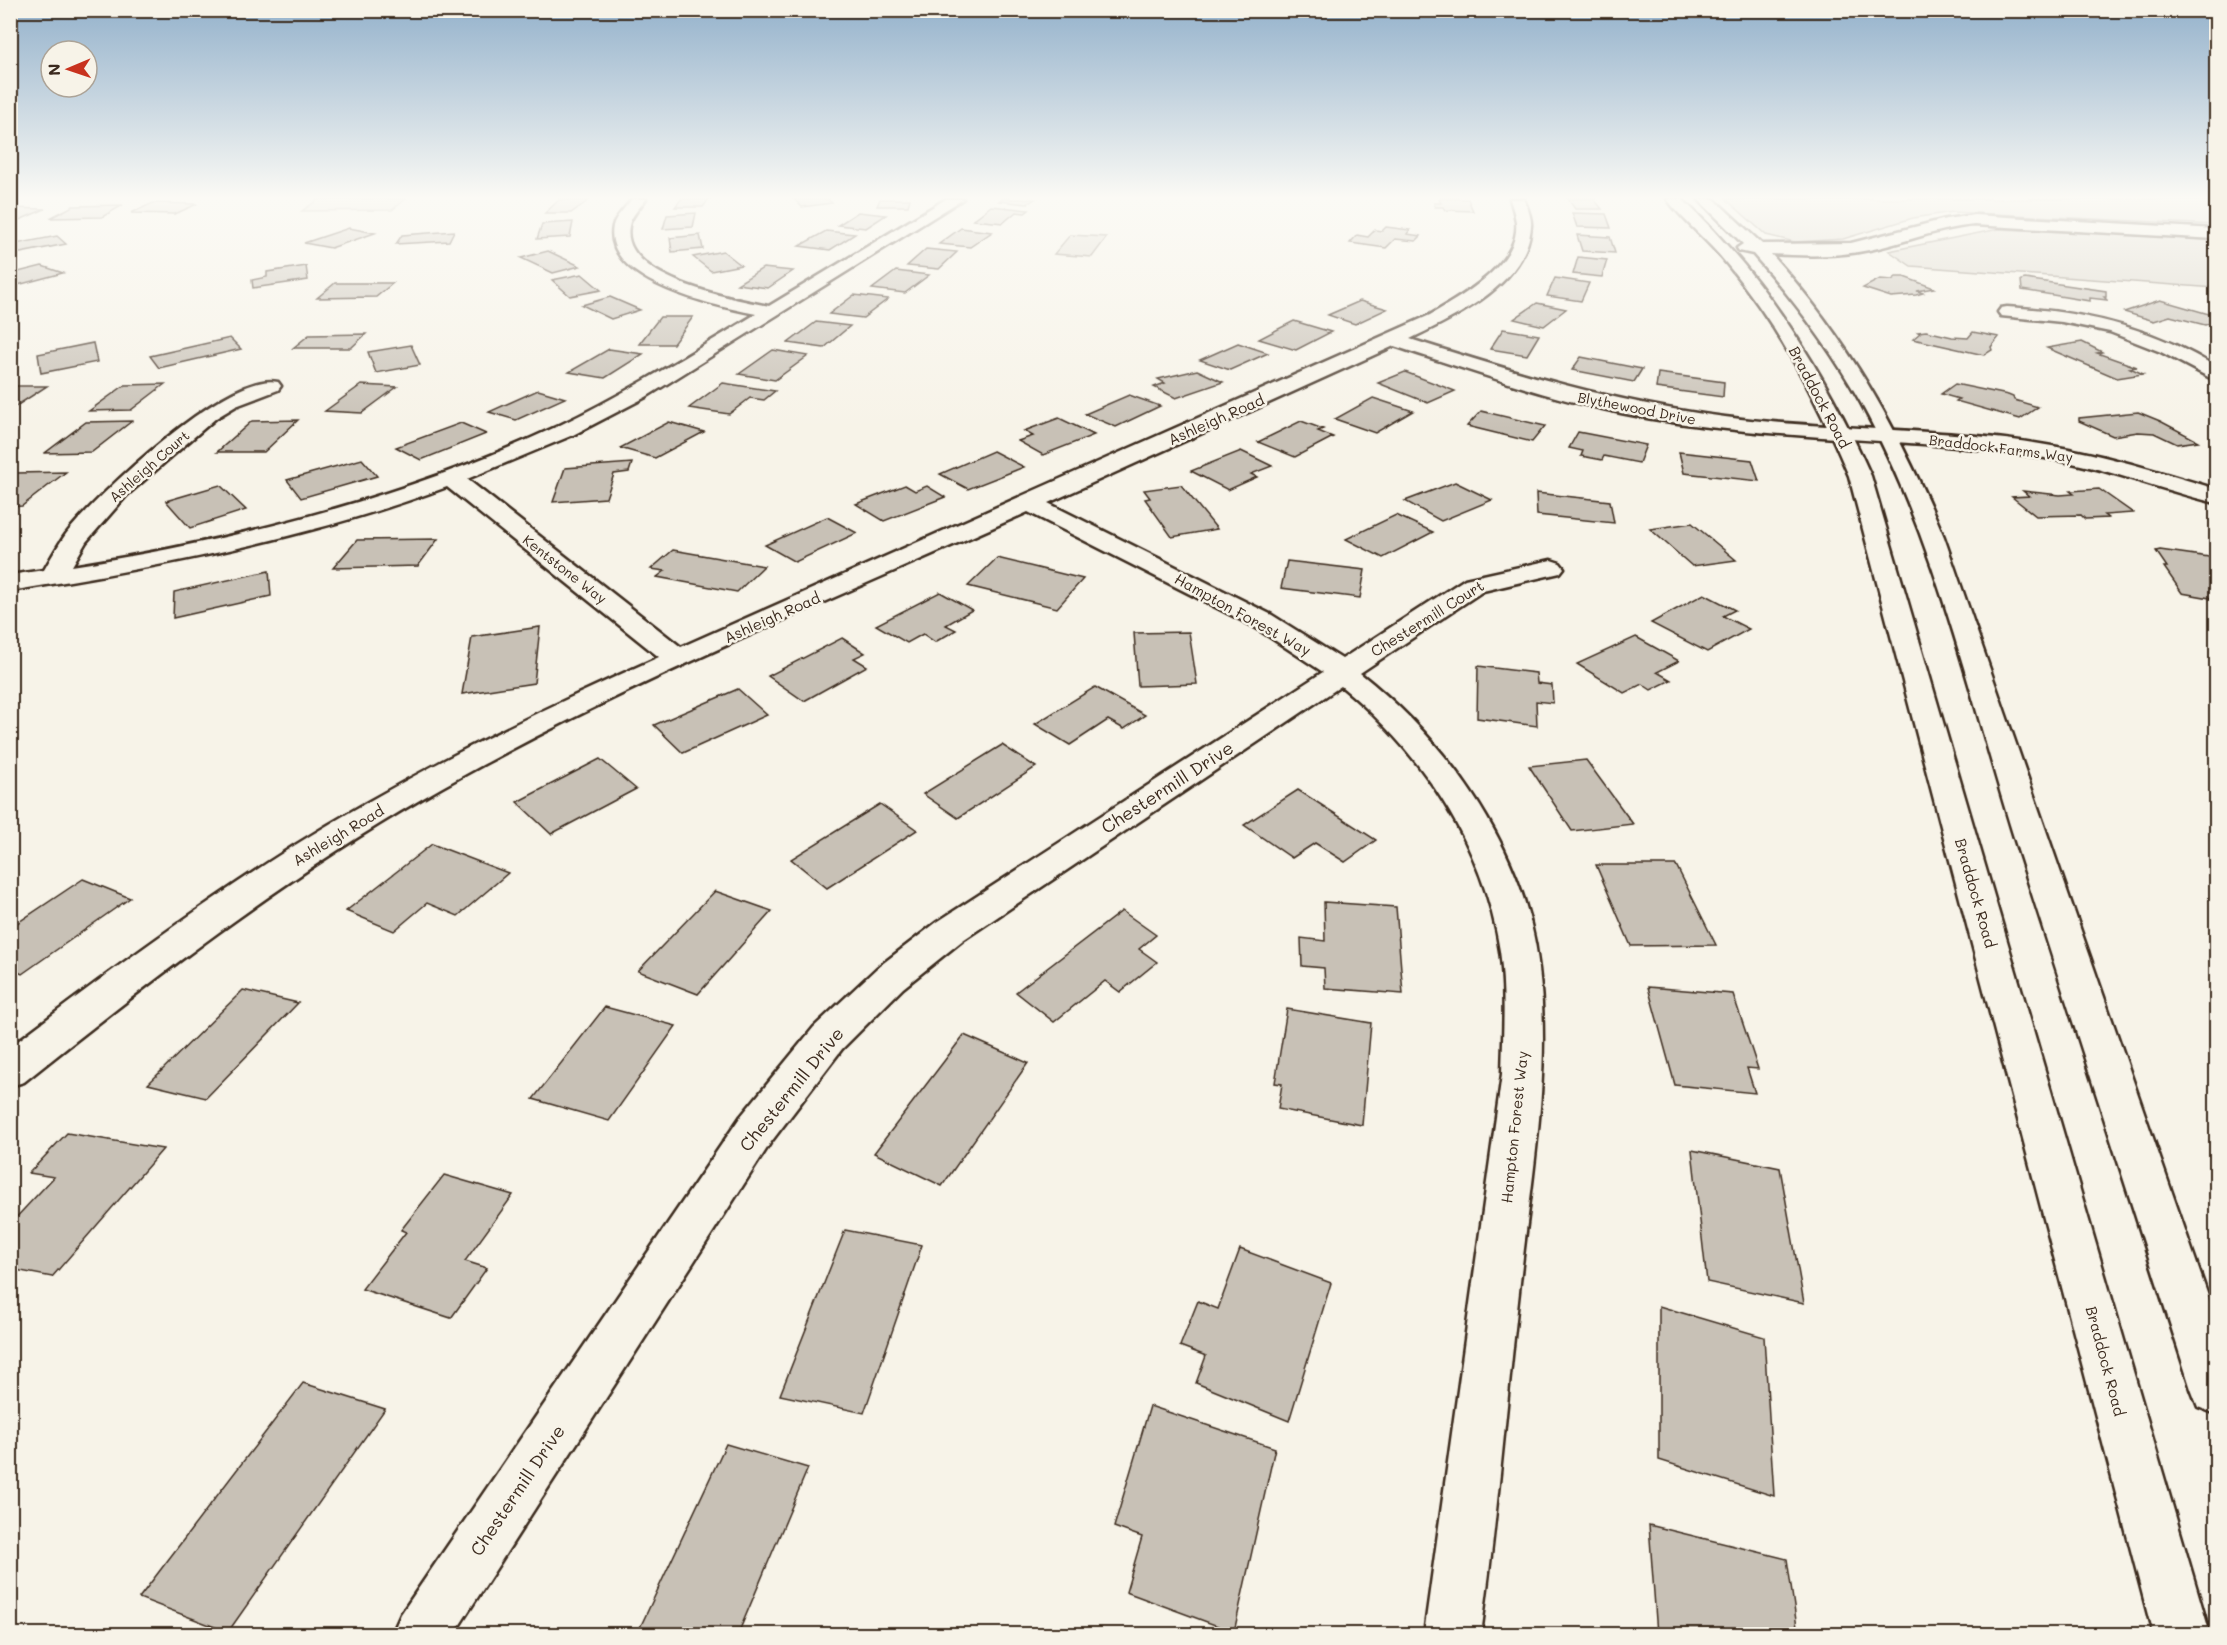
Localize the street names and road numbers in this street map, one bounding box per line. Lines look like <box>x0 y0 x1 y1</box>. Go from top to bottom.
street label: Braddock Road <box>1785 342 1855 452</box>
street label: Blythewood Drive <box>1576 387 1698 429</box>
street label: Ashleigh Road <box>1165 389 1267 449</box>
street label: Ashleigh Court <box>105 426 193 506</box>
street label: Braddock Farms Way <box>1928 430 2074 466</box>
street label: Kentstone Way <box>519 530 611 608</box>
street label: Hampton Forest Way <box>1171 568 1315 660</box>
street label: Chestermill Court <box>1367 575 1487 661</box>
street label: Ashleigh Road <box>721 587 823 647</box>
street label: Chestermill Drive <box>1096 735 1238 839</box>
street label: Ashleigh Road <box>289 800 387 870</box>
street label: Braddock Road <box>1951 836 2001 950</box>
street label: Chestermill Drive <box>733 1022 849 1156</box>
street label: Hampton Forest Way <box>1496 1050 1532 1204</box>
street label: Braddock Road <box>2082 1304 2130 1418</box>
street label: Chestermill Drive <box>464 1420 570 1560</box>

